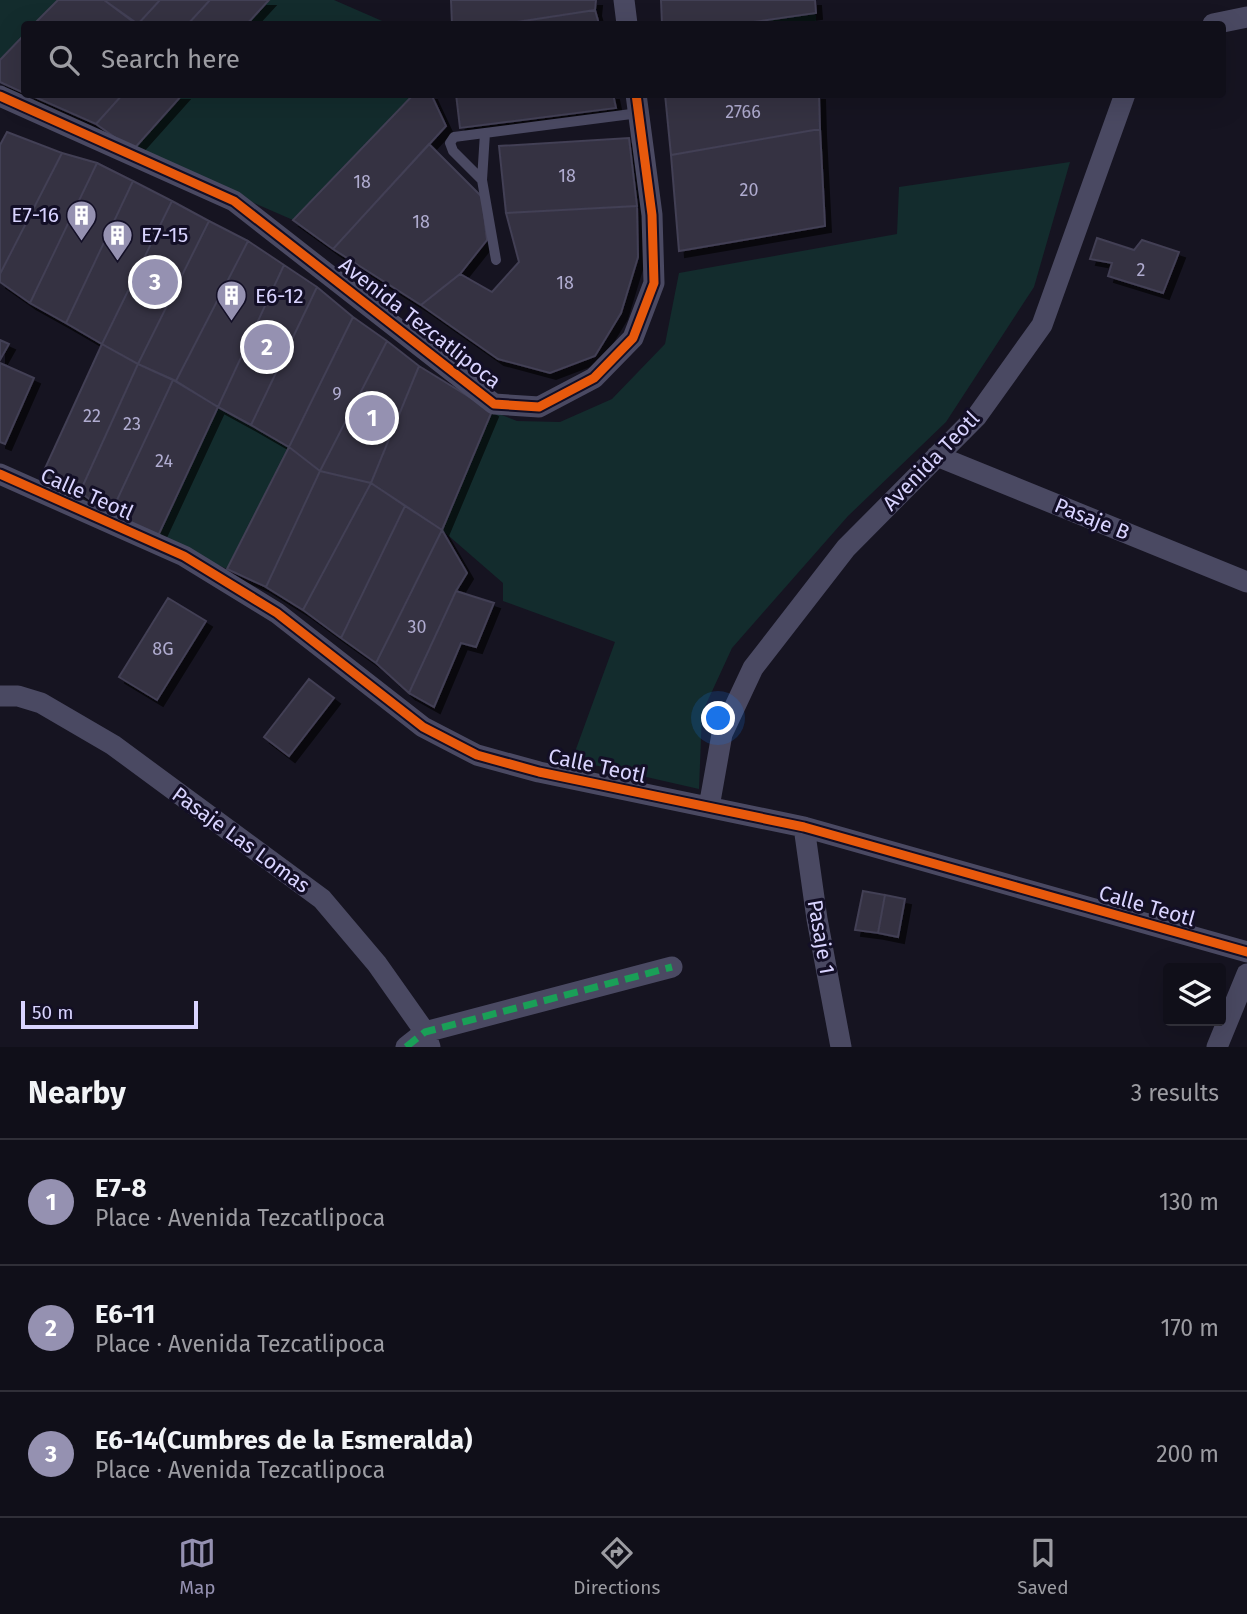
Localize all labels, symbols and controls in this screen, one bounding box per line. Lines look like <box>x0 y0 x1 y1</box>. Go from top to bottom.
search box <box>21 21 1226 98</box>
icon: search <box>45 41 83 79</box>
text: Search here <box>101 44 240 75</box>
house number: 2766 <box>725 101 761 123</box>
house number: 18 <box>558 165 576 187</box>
house number: 18 <box>353 171 371 193</box>
house number: 20 <box>740 179 758 201</box>
building icon: E7-16 <box>65 198 99 242</box>
place label: E7-16 <box>11 202 59 228</box>
house number: 18 <box>412 211 430 233</box>
building icon: E7-15 <box>101 218 135 262</box>
place label: E7-15 <box>141 222 188 248</box>
street label: Avenida Tezcatlipoca <box>334 252 506 394</box>
pin: 3 <box>132 256 178 308</box>
house number: 2 <box>1137 259 1146 281</box>
house number: 18 <box>556 272 574 294</box>
building icon: E6-12 <box>215 279 249 323</box>
place label: E6-12 <box>255 283 304 309</box>
pin: 2 <box>244 321 290 373</box>
house number: 9 <box>332 383 342 405</box>
pin: 1 <box>349 392 395 444</box>
house number: 22 <box>83 405 101 427</box>
street label: Avenida Teotl <box>877 406 985 516</box>
house number: 23 <box>123 413 141 435</box>
house number: 24 <box>155 450 173 472</box>
street label: Calle Teotl <box>37 462 137 526</box>
street label: Pasaje B <box>1051 492 1133 546</box>
house number: 30 <box>407 616 427 638</box>
house number: 8G <box>152 638 174 660</box>
your location <box>701 701 735 735</box>
street label: Calle Teotl <box>546 743 648 789</box>
street label: Pasaje Las Lomas <box>167 781 315 899</box>
street label: Calle Teotl <box>1096 880 1198 932</box>
street label: Pasaje 1 <box>802 898 840 976</box>
map controls <box>1163 963 1226 1026</box>
button: layers <box>1163 963 1226 1026</box>
scale bar <box>21 998 198 1030</box>
text: 50 m <box>32 1001 73 1024</box>
text: Nearby <box>28 1075 126 1111</box>
text: 3 results <box>1131 1079 1219 1107</box>
text: E7-8 <box>95 1173 147 1204</box>
text: 1 <box>46 1188 56 1216</box>
text: 130 m <box>1159 1188 1219 1216</box>
text: Place · Avenida Tezcatlipoca <box>95 1204 385 1232</box>
text: E6-11 <box>95 1299 155 1330</box>
text: 2 <box>45 1314 57 1342</box>
text: 170 m <box>1160 1314 1219 1342</box>
text: Place · Avenida Tezcatlipoca <box>95 1330 385 1358</box>
text: E6-14(Cumbres de la Esmeralda) <box>95 1425 472 1456</box>
text: 3 <box>45 1440 57 1468</box>
text: 200 m <box>1156 1440 1219 1468</box>
text: Place · Avenida Tezcatlipoca <box>95 1456 385 1484</box>
tab: Map <box>178 1534 216 1599</box>
tab: Directions <box>573 1534 660 1599</box>
tab: Saved <box>1017 1534 1069 1599</box>

